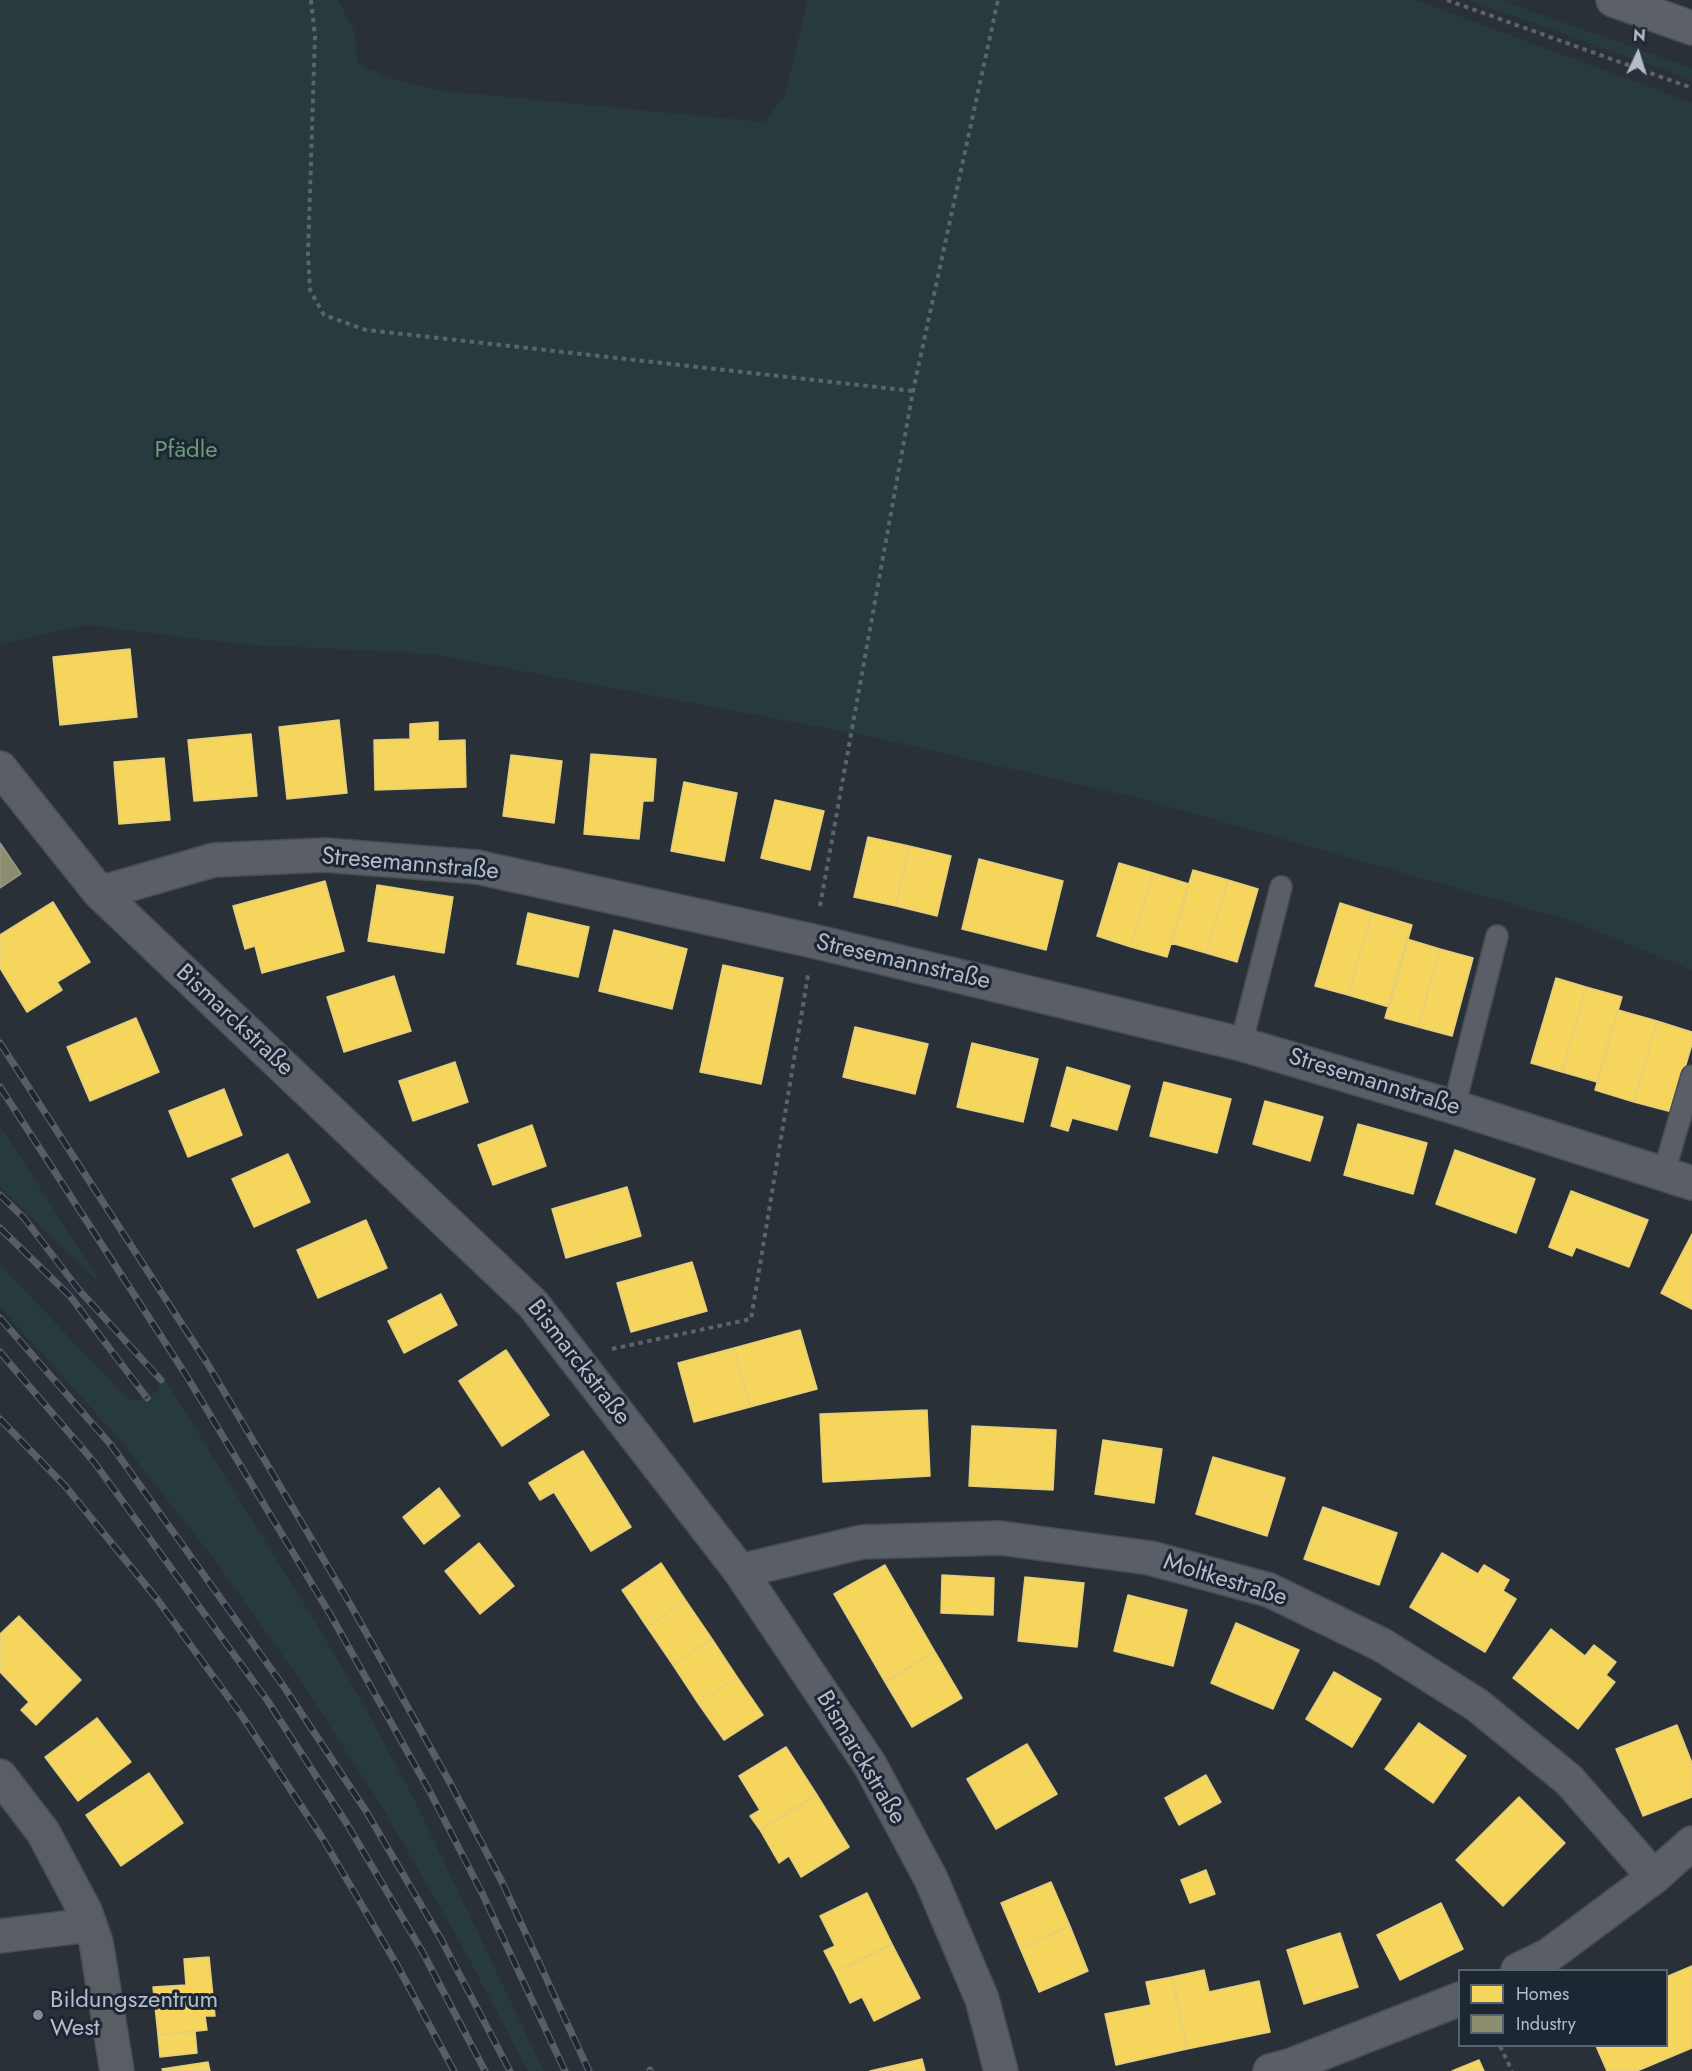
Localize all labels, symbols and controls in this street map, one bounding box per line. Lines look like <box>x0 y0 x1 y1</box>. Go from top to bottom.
north arrow <box>1608 24 1668 84</box>
text: N <box>1632 24 1646 47</box>
park label: Pfädle <box>154 437 218 465</box>
street label: Stresemannstraße <box>320 843 500 887</box>
street label: Stresemannstraße <box>813 929 993 997</box>
street label: Bismarckstraße <box>169 959 299 1083</box>
street label: Stresemannstraße <box>1285 1043 1463 1123</box>
street label: Bismarckstraße <box>520 1295 636 1431</box>
street label: Moltkestraße <box>1160 1549 1290 1613</box>
street label: Bismarckstraße <box>809 1686 911 1830</box>
legend <box>1458 1969 1668 2047</box>
text: Homes <box>1516 1981 1569 2007</box>
place label: Bildungszentrum West <box>50 1987 218 2043</box>
marker: Bildungszentrum West <box>31 2008 45 2022</box>
text: Industry <box>1516 2011 1576 2037</box>

